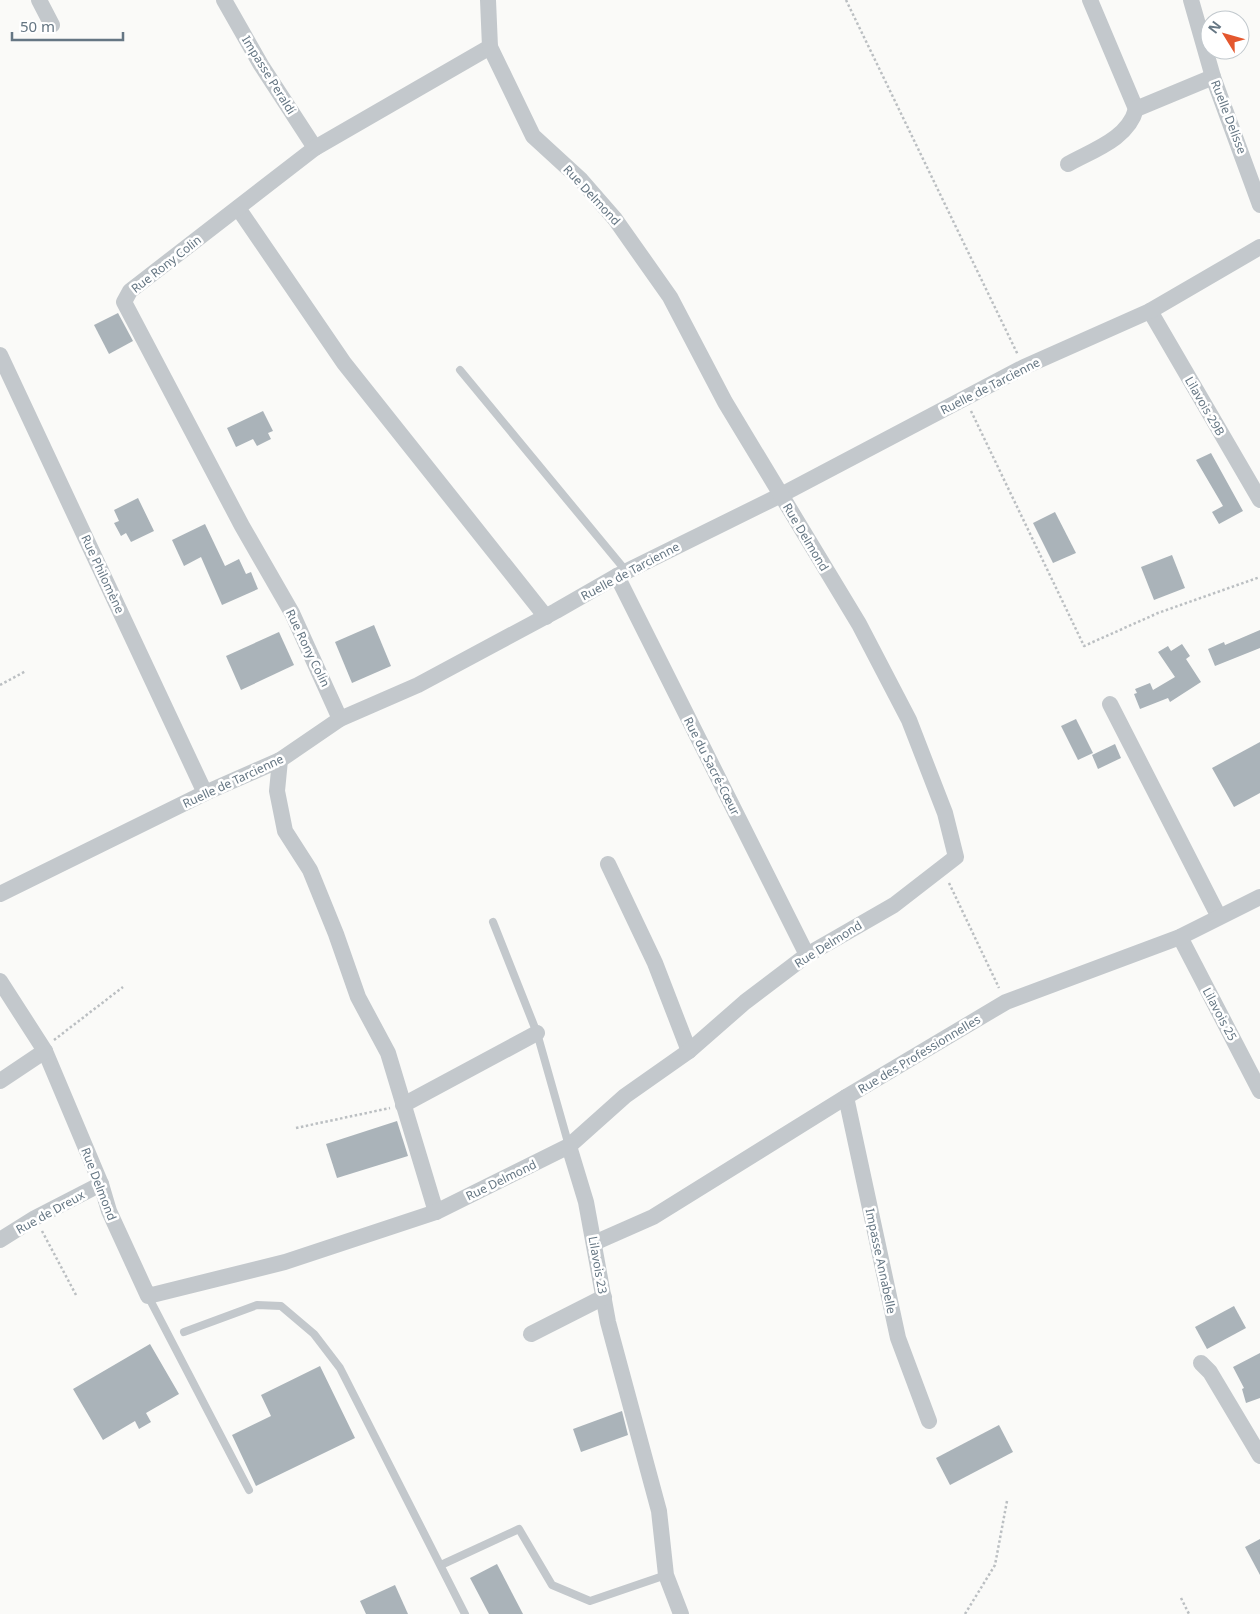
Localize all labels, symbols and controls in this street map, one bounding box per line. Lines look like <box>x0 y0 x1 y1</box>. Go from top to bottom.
scale bar <box>12 10 124 42</box>
north arrow <box>1200 10 1250 60</box>
text: 50 m <box>20 16 55 36</box>
text: N <box>1203 17 1225 37</box>
street label: Impasse Peraldi <box>238 32 300 118</box>
street label: Ruelle Delisse <box>1207 78 1251 157</box>
street label: Rue Delmond <box>560 161 624 229</box>
street label: Rue Rony Colin <box>127 231 205 297</box>
street label: Ruelle de Tarcienne <box>937 353 1043 418</box>
street label: Lilavois 29B <box>1181 373 1229 439</box>
street label: Rue Delmond <box>779 500 833 574</box>
street label: Rue Philomène <box>77 532 129 616</box>
street label: Ruelle de Tarcienne <box>578 538 682 604</box>
street label: Rue Rony Colin <box>282 606 334 690</box>
street label: Rue du Sacré-Cœur <box>680 714 744 818</box>
street label: Ruelle de Tarcienne <box>180 750 286 812</box>
street label: Rue Delmond <box>791 916 865 972</box>
street label: Lilavois 25 <box>1199 984 1241 1044</box>
street label: Rue des Professionnelles <box>855 1011 984 1097</box>
street label: Rue Delmond <box>77 1145 121 1223</box>
street label: Rue Delmond <box>463 1156 539 1204</box>
street label: Rue de Dreux <box>13 1186 88 1238</box>
street label: Impasse Annabelle <box>862 1207 900 1315</box>
street label: Lilavois 23 <box>585 1235 611 1295</box>

